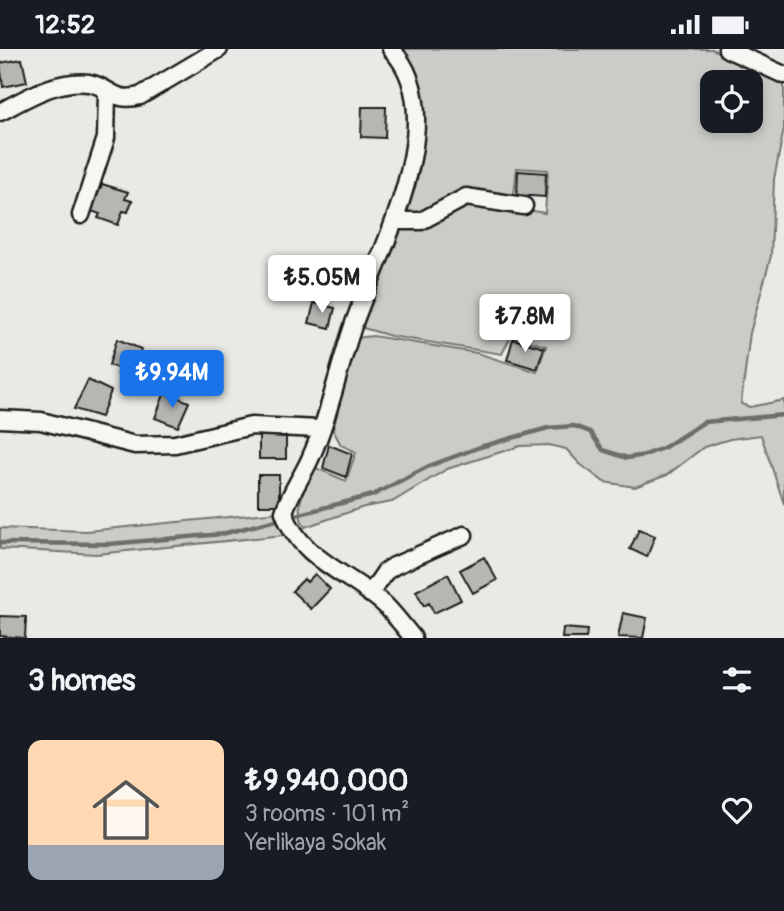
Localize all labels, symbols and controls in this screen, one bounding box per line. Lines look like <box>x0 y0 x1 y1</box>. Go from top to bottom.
text: 12:52 <box>35 9 95 41</box>
map controls <box>700 70 763 133</box>
button: locate <box>700 70 763 133</box>
pin: ₺5.05M <box>265 255 379 315</box>
text: ₺5.05M <box>284 263 360 292</box>
pin: ₺7.8M <box>476 295 574 354</box>
text: ₺7.8M <box>495 302 555 331</box>
pin: ₺9.94M <box>115 351 229 410</box>
text: ₺9.94M <box>136 358 208 387</box>
icon: filters <box>718 661 756 699</box>
text: 3 homes <box>28 662 135 699</box>
text: ₺9,940,000 <box>245 762 409 799</box>
icon: home <box>84 768 168 852</box>
icon: heart <box>718 791 756 829</box>
text: 3 rooms · 101 m² <box>245 799 409 828</box>
text: Yerlikaya Sokak <box>245 828 386 857</box>

